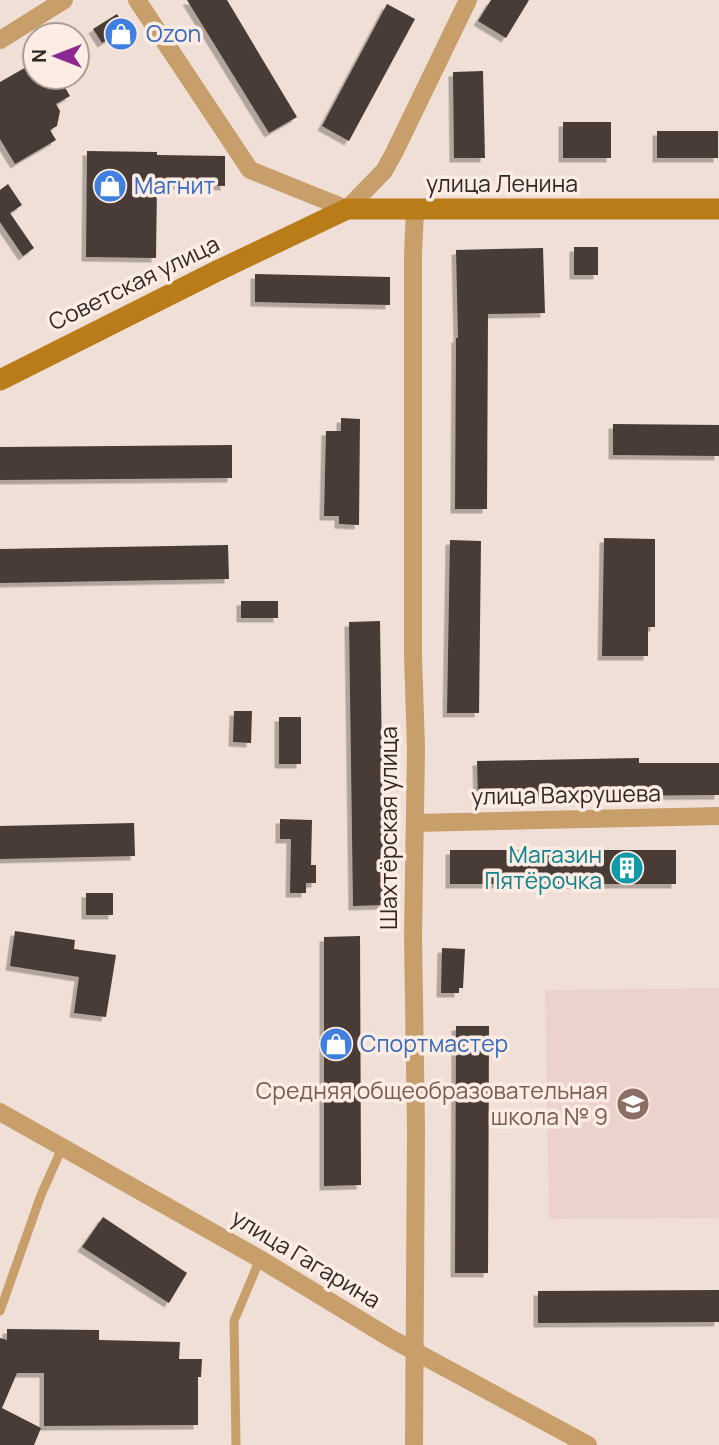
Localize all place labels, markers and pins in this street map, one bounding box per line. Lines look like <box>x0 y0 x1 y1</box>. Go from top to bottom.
shop icon: Ozon <box>102 15 140 53</box>
place label: Ozon <box>146 17 201 49</box>
shop icon: Магнит <box>91 167 129 205</box>
place label: Магнит <box>134 169 215 201</box>
place label: Магазин Пятёрочка <box>484 838 602 896</box>
building icon: Магазин Пятёрочка <box>608 849 646 887</box>
shop icon: Спортмастер <box>317 1025 355 1063</box>
place label: Спортмастер <box>360 1027 508 1059</box>
place label: Средняя общеобразовательная школа № 9 <box>256 1074 608 1132</box>
school or university icon: Средняя общеобразовательная школа № 9 <box>614 1085 652 1123</box>

